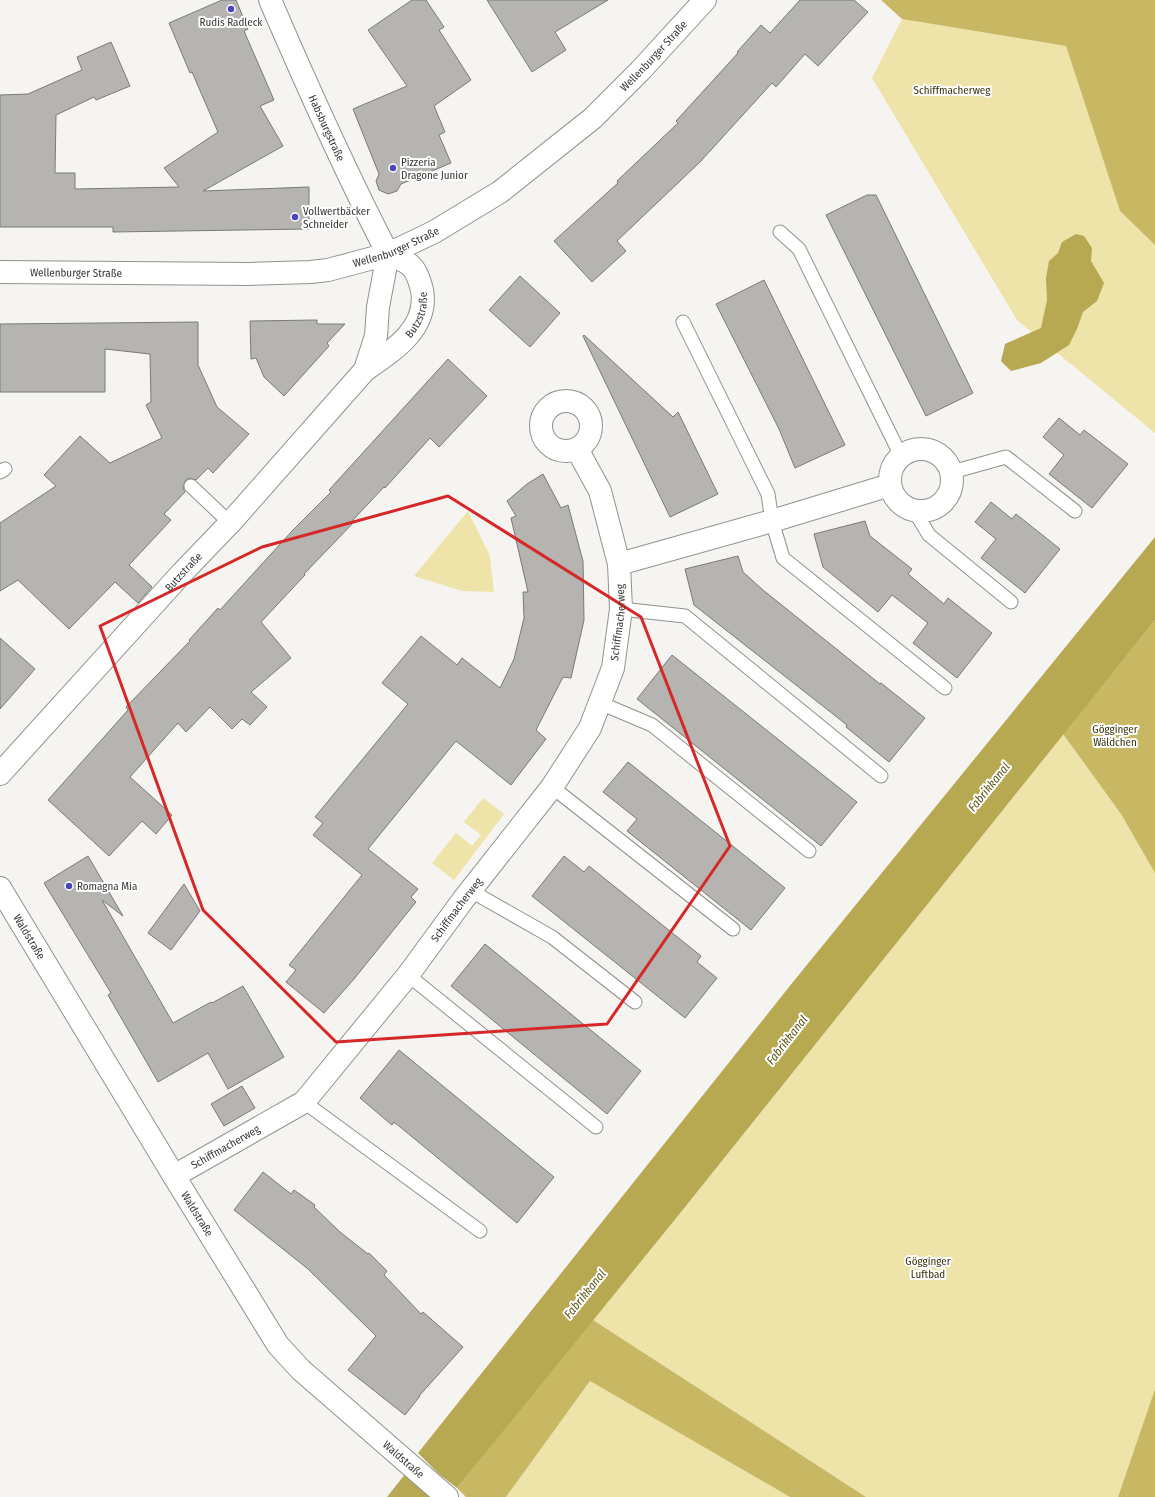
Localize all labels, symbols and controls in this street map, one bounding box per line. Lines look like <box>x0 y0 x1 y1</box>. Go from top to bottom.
marker: Rudis Radleck <box>226 4 236 14</box>
place label: Rudis Radleck <box>200 16 263 29</box>
street label: Wellenburger Straße <box>618 18 690 94</box>
park label: Schiffmacherweg <box>914 84 991 97</box>
street label: Habsburgstraße <box>306 93 347 163</box>
place label: Pizzeria Dragone Junior <box>401 156 468 182</box>
marker: Pizzeria Dragone Junior <box>388 163 398 173</box>
place label: Vollwertbäcker Schneider <box>303 205 370 231</box>
marker: Vollwertbäcker Schneider <box>290 212 300 222</box>
street label: Wellenburger Straße <box>351 224 442 270</box>
street label: Wellenburger Straße <box>30 266 122 280</box>
street label: Butzstraße <box>403 291 430 341</box>
street label: Butzstraße <box>163 550 205 594</box>
street label: Schiffmacherweg <box>608 583 628 662</box>
park label: Gögginger Wäldchen <box>1092 723 1138 749</box>
water label: Fabrikkanal <box>965 760 1013 814</box>
street label: Schiffmacherweg <box>428 875 486 945</box>
place label: Romagna Mia <box>77 880 137 893</box>
marker: Romagna Mia <box>64 881 74 891</box>
street label: Waldstraße <box>10 912 48 962</box>
water label: Fabrikkanal <box>764 1013 810 1067</box>
street label: Schiffmacherweg <box>189 1122 263 1172</box>
street label: Waldstraße <box>178 1189 216 1239</box>
park label: Gögginger Luftbad <box>905 1255 951 1281</box>
water label: Fabrikkanal <box>561 1267 609 1321</box>
street label: Waldstraße <box>380 1438 427 1481</box>

